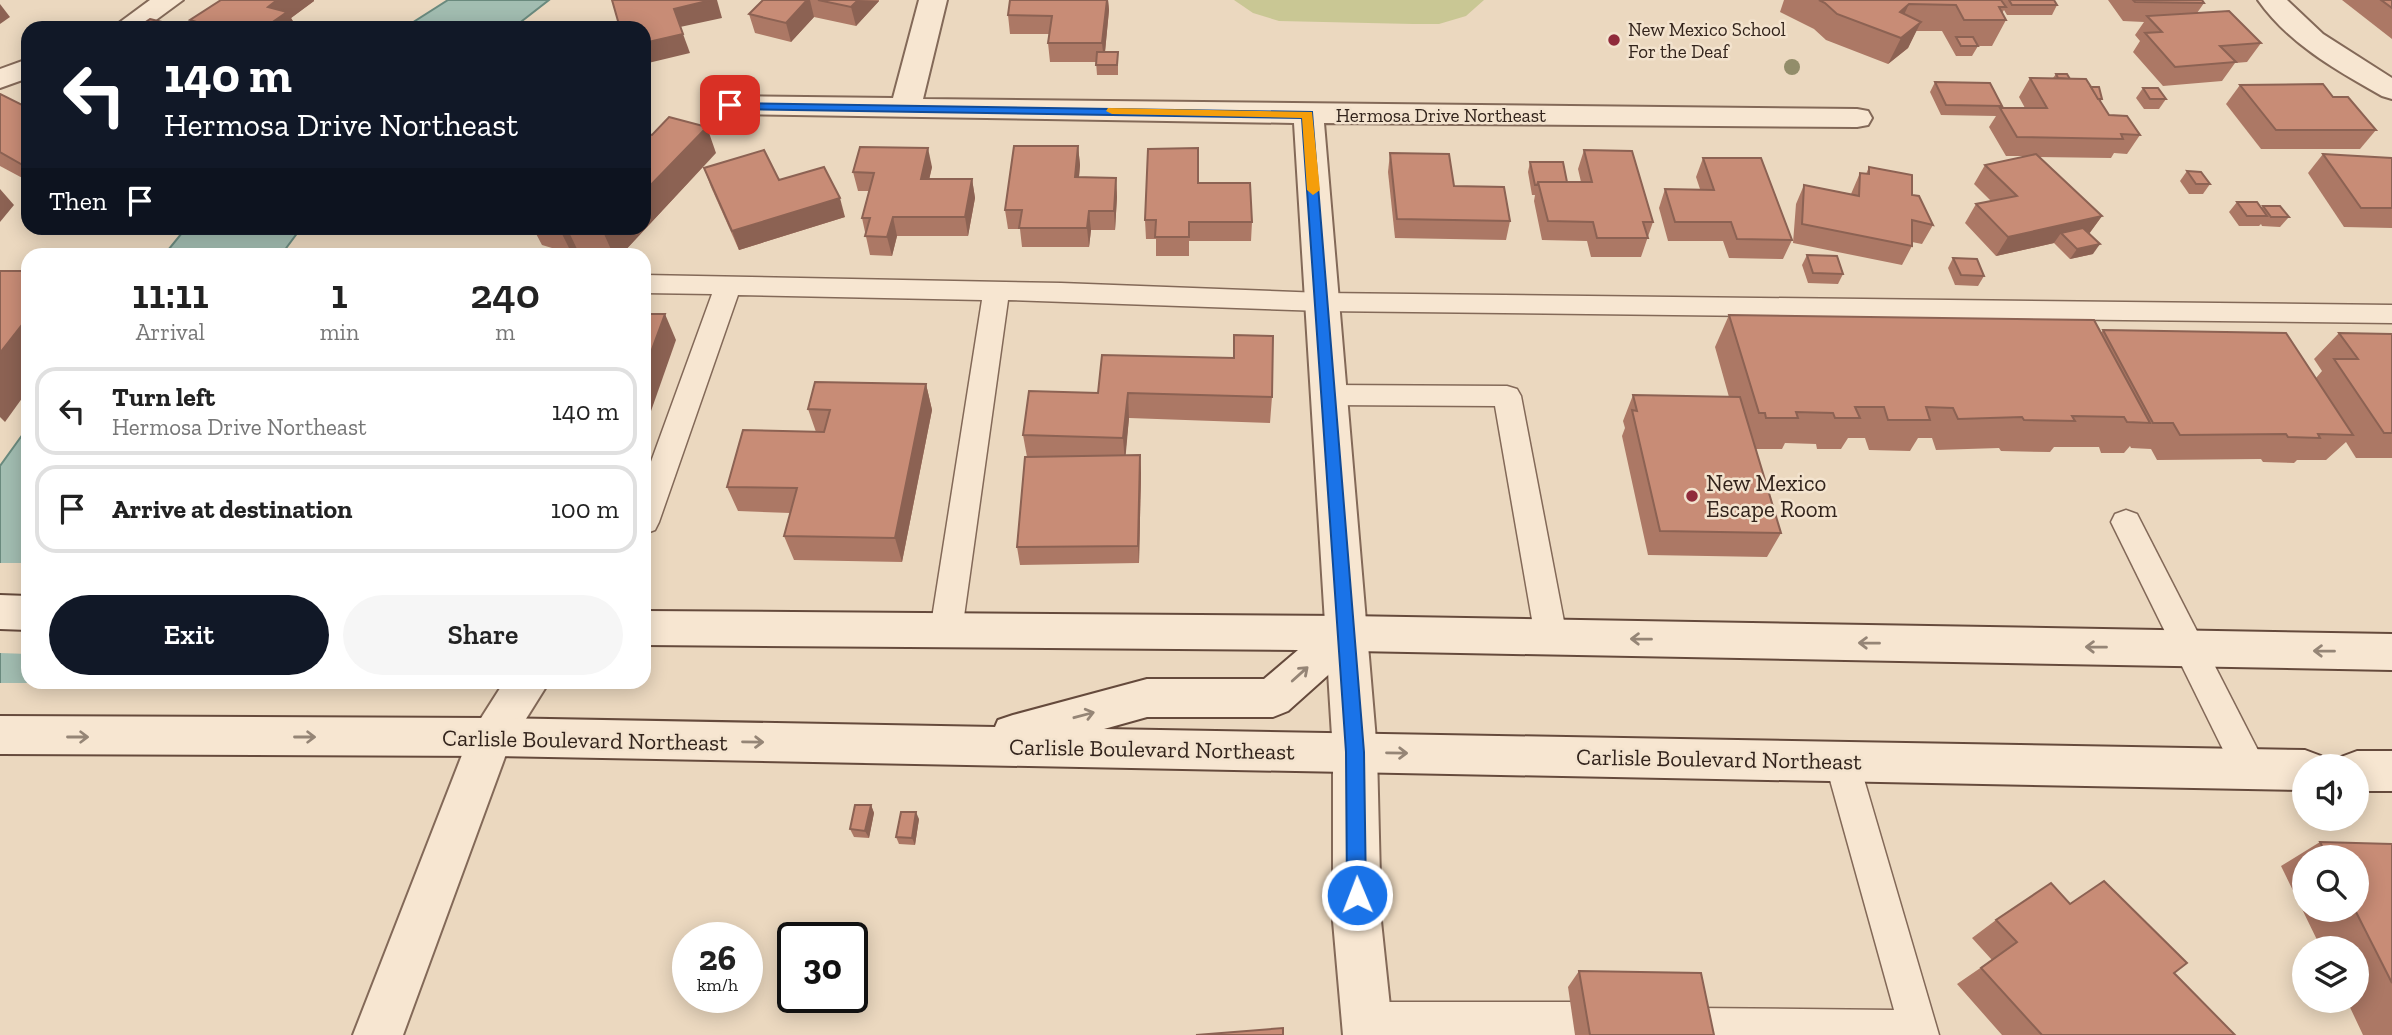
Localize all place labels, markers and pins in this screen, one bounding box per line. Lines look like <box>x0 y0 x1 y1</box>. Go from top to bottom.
place label: New Mexico School For the Deaf <box>1628 18 1786 63</box>
marker: New Mexico School For the Deaf <box>1606 32 1622 48</box>
pin <box>700 75 760 135</box>
place label: New Mexico Escape Room <box>1706 469 1838 523</box>
marker: New Mexico Escape Room <box>1684 488 1700 504</box>

